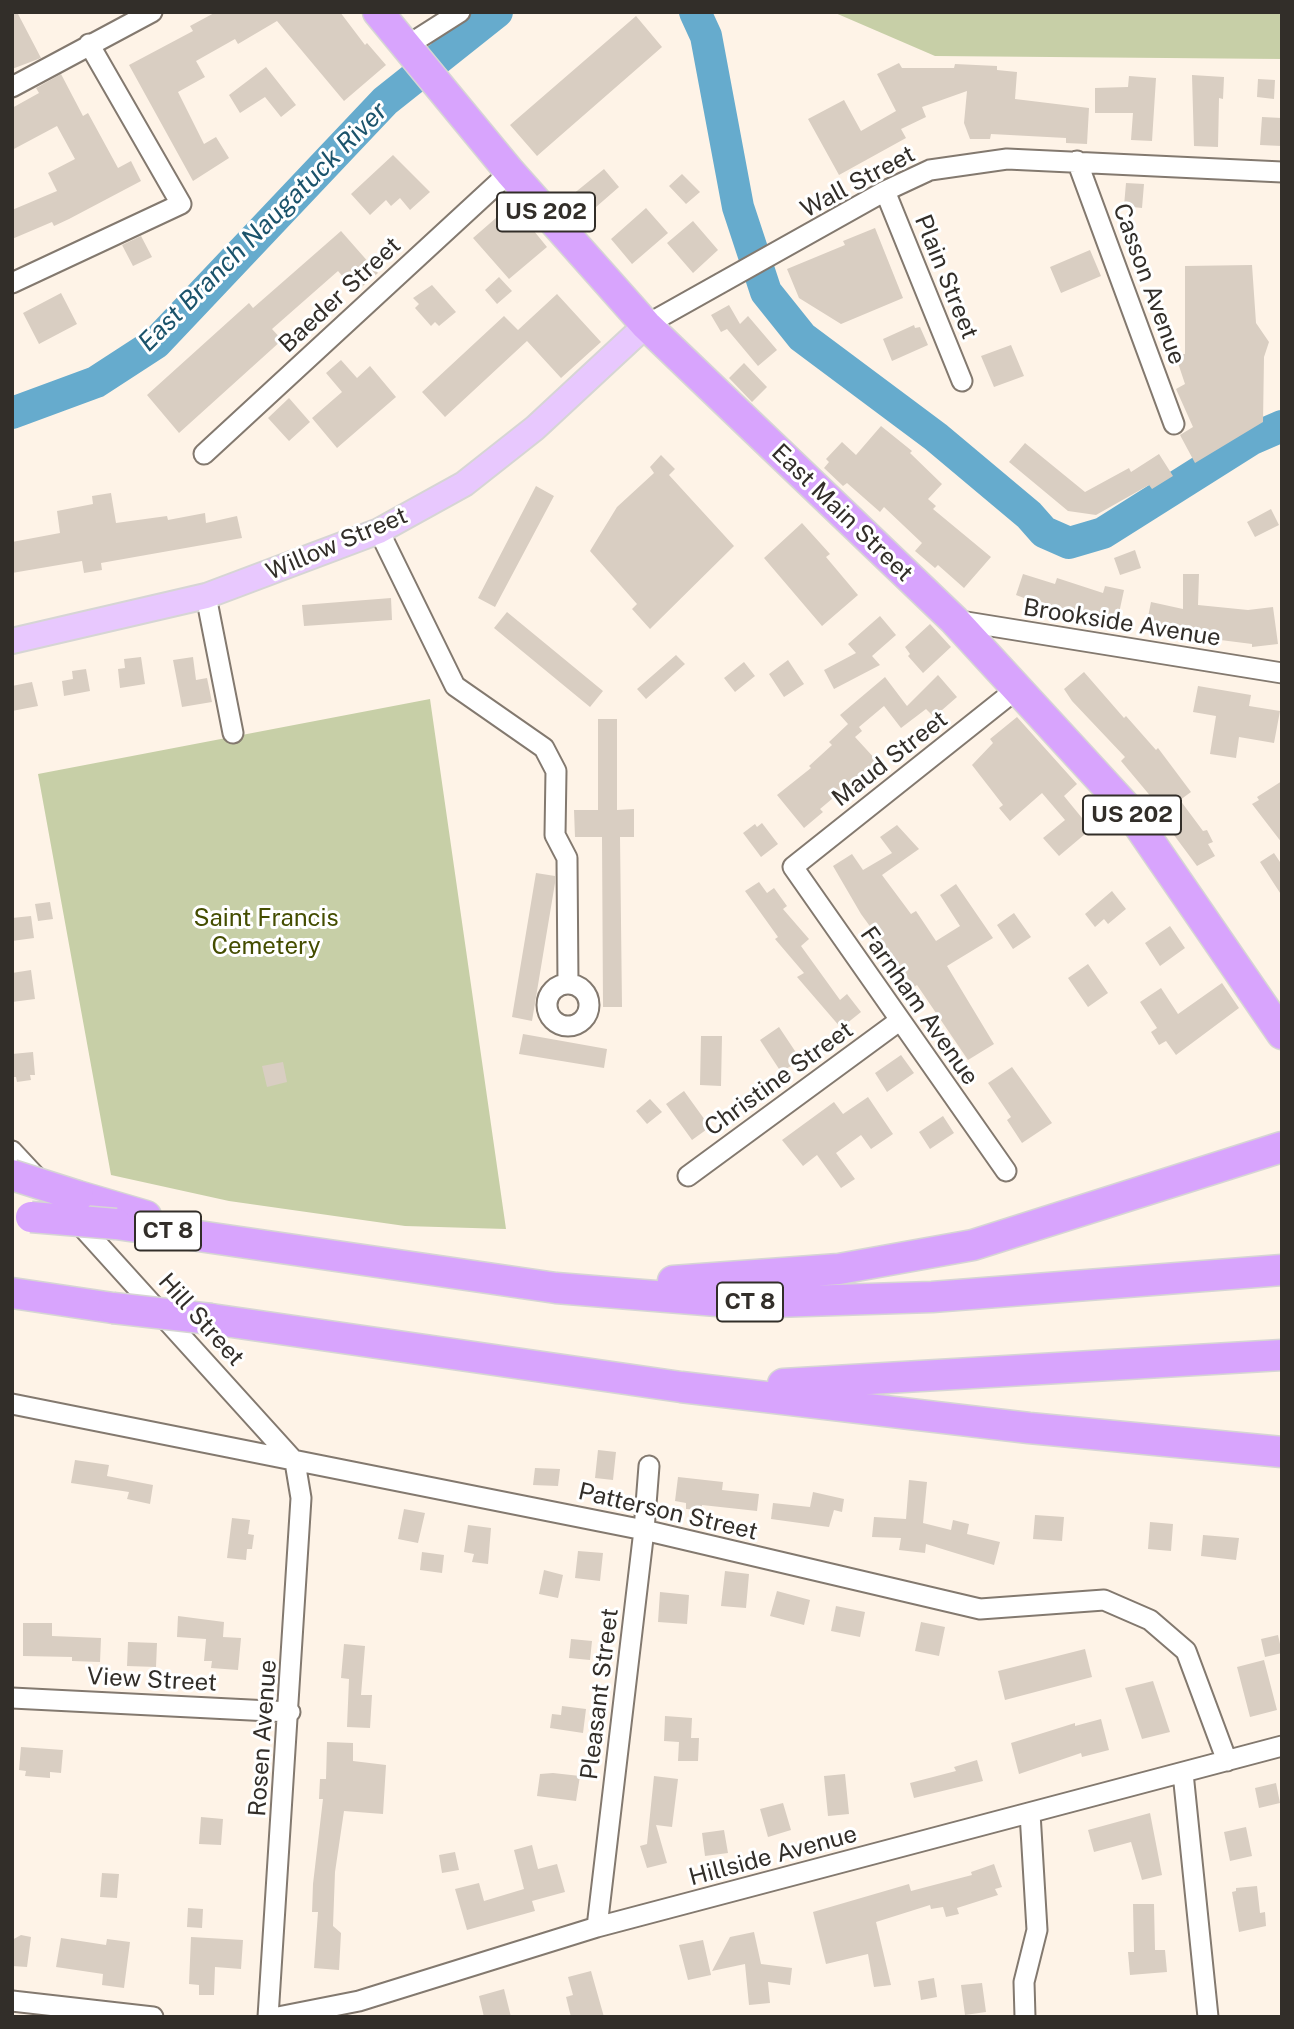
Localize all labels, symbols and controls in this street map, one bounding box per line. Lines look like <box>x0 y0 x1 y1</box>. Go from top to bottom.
water label: East Branch Naugatuck River <box>132 96 394 358</box>
street label: Wall Street <box>796 140 920 224</box>
road number: US 202 <box>497 192 595 232</box>
street label: Casson Avenue <box>1106 199 1192 369</box>
street label: Plain Street <box>908 211 984 343</box>
street label: Baeder Street <box>273 231 407 359</box>
street label: East Main Street <box>765 438 919 588</box>
street label: Willow Street <box>262 501 412 587</box>
street label: Brookside Avenue <box>1021 593 1223 653</box>
street label: Maud Street <box>827 705 953 813</box>
road number: US 202 <box>1083 796 1181 834</box>
park label: Saint Francis Cemetery <box>193 905 339 961</box>
street label: Farnham Avenue <box>854 921 984 1091</box>
street label: Christine Street <box>699 1016 859 1142</box>
road number: CT 8 <box>135 1212 201 1250</box>
street label: Hill Street <box>152 1268 250 1372</box>
road number: CT 8 <box>717 1282 783 1322</box>
street label: Patterson Street <box>575 1477 761 1547</box>
street label: Pleasant Street <box>575 1607 625 1781</box>
street label: Rosen Avenue <box>243 1659 283 1817</box>
street label: View Street <box>86 1662 218 1698</box>
street label: Hillside Avenue <box>686 1820 860 1892</box>

